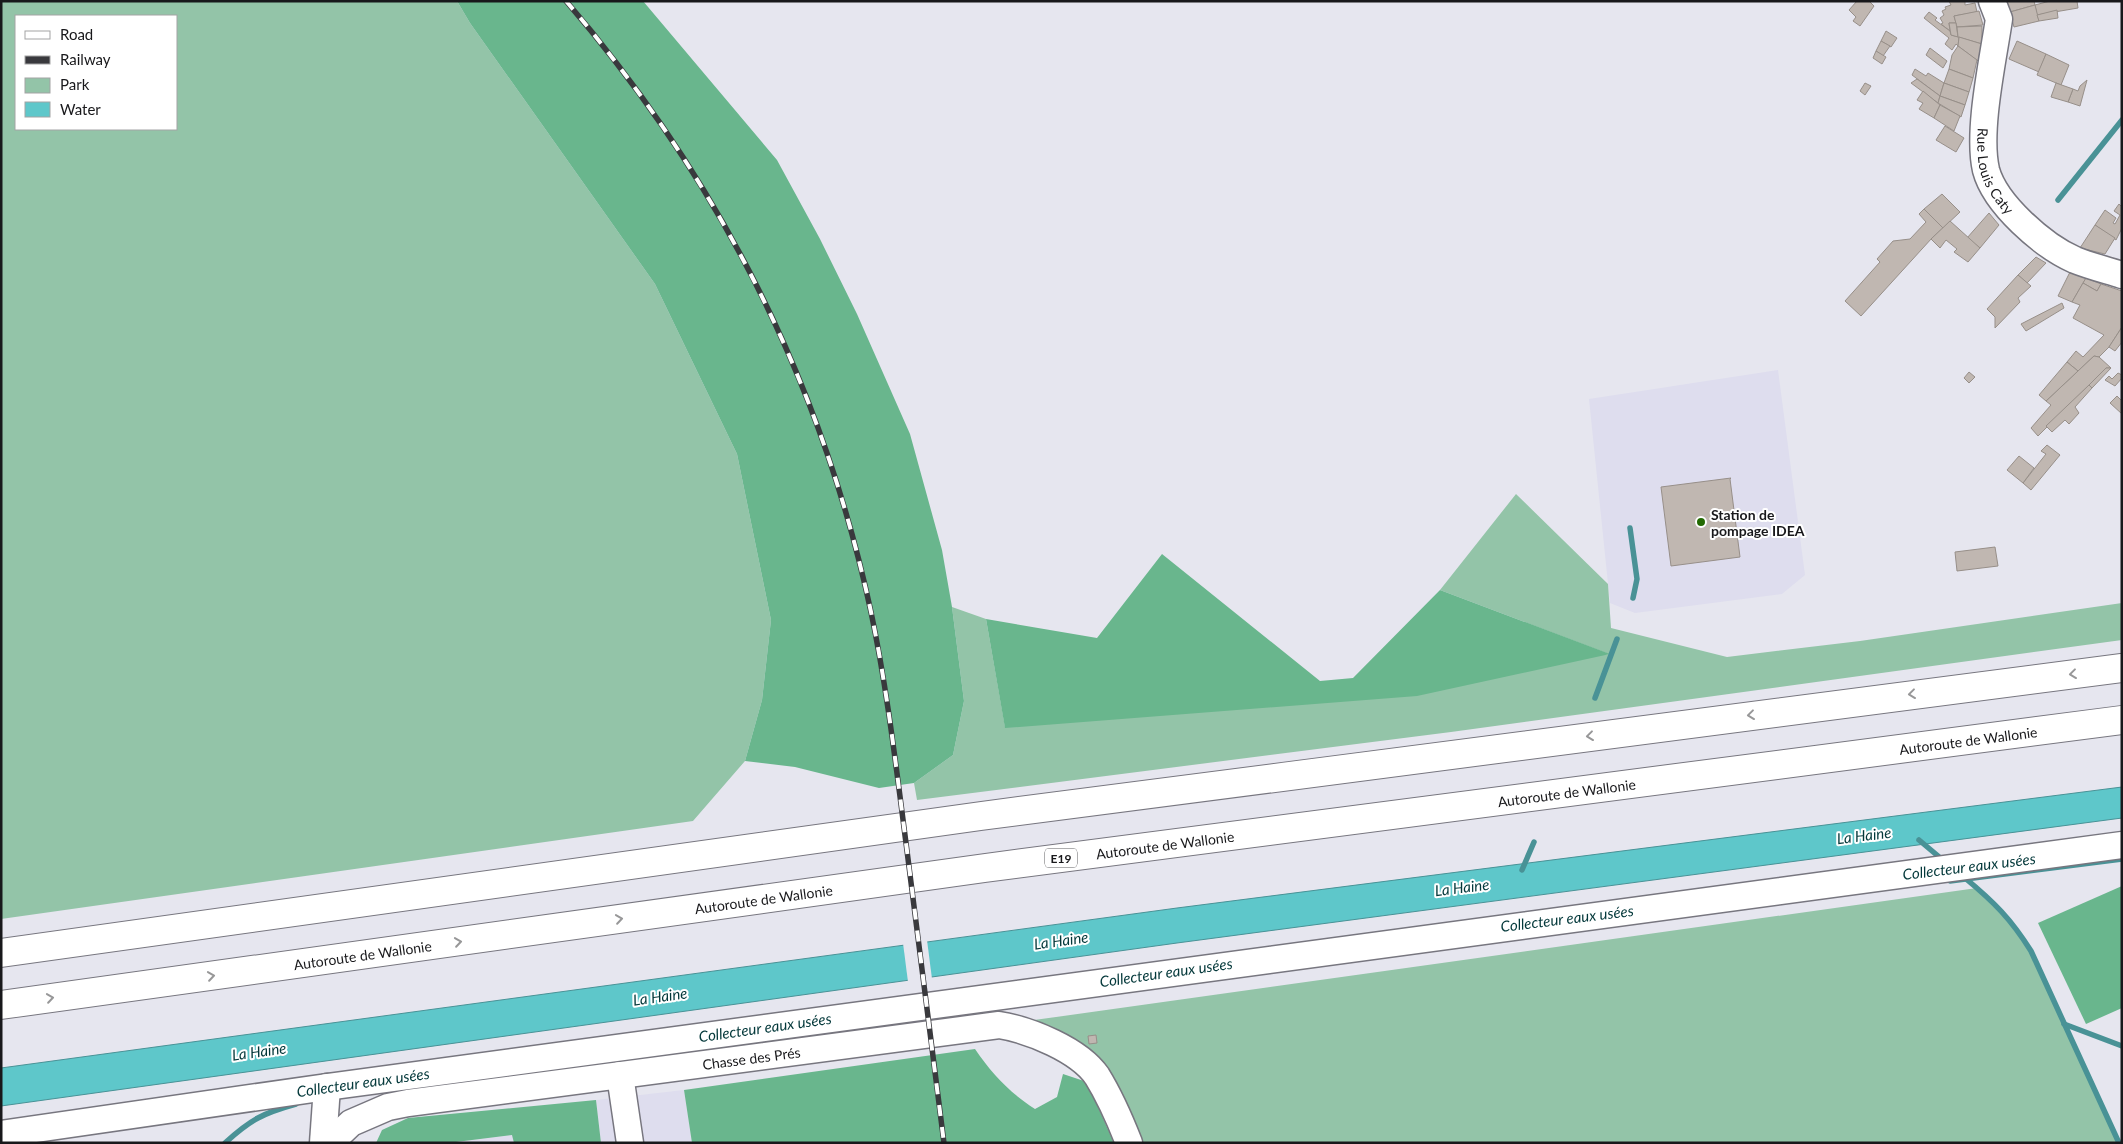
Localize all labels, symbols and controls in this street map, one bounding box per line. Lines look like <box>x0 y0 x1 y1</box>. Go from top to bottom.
legend <box>15 15 178 130</box>
text: Road <box>60 25 93 43</box>
text: Railway <box>60 50 111 68</box>
text: Park <box>60 75 90 93</box>
text: Water <box>60 100 101 118</box>
street label: Rue Louis Caty <box>1975 128 2018 218</box>
place label: Station de pompage IDEA <box>1711 506 1805 539</box>
marker: Station de pompage IDEA <box>1695 516 1707 528</box>
one-way arrow <box>2069 668 2077 679</box>
one-way arrow <box>1908 688 1916 699</box>
one-way arrow <box>1747 709 1755 720</box>
street label: Autoroute de Wallonie <box>1898 723 2038 757</box>
one-way arrow <box>1586 730 1594 741</box>
street label: Autoroute de Wallonie <box>1497 775 1637 810</box>
water label: La Haine <box>1836 823 1892 847</box>
street label: Autoroute de Wallonie <box>1095 827 1235 862</box>
road number: E19 <box>1045 848 1077 868</box>
water label: Collecteur eaux usées <box>1902 849 2036 883</box>
water label: La Haine <box>1434 875 1490 899</box>
street label: Autoroute de Wallonie <box>694 881 834 917</box>
water label: Collecteur eaux usées <box>1500 901 1634 935</box>
one-way arrow <box>615 915 623 925</box>
water label: La Haine <box>1033 927 1089 953</box>
street label: Autoroute de Wallonie <box>292 937 433 973</box>
one-way arrow <box>454 937 462 948</box>
water label: Collecteur eaux usées <box>1099 954 1233 990</box>
one-way arrow <box>207 971 215 982</box>
water label: La Haine <box>632 983 688 1009</box>
one-way arrow <box>45 994 54 1004</box>
water label: Collecteur eaux usées <box>698 1009 832 1045</box>
water label: La Haine <box>231 1038 287 1064</box>
street label: Chasse des Prés <box>701 1043 801 1073</box>
water label: Collecteur eaux usées <box>296 1064 430 1100</box>

